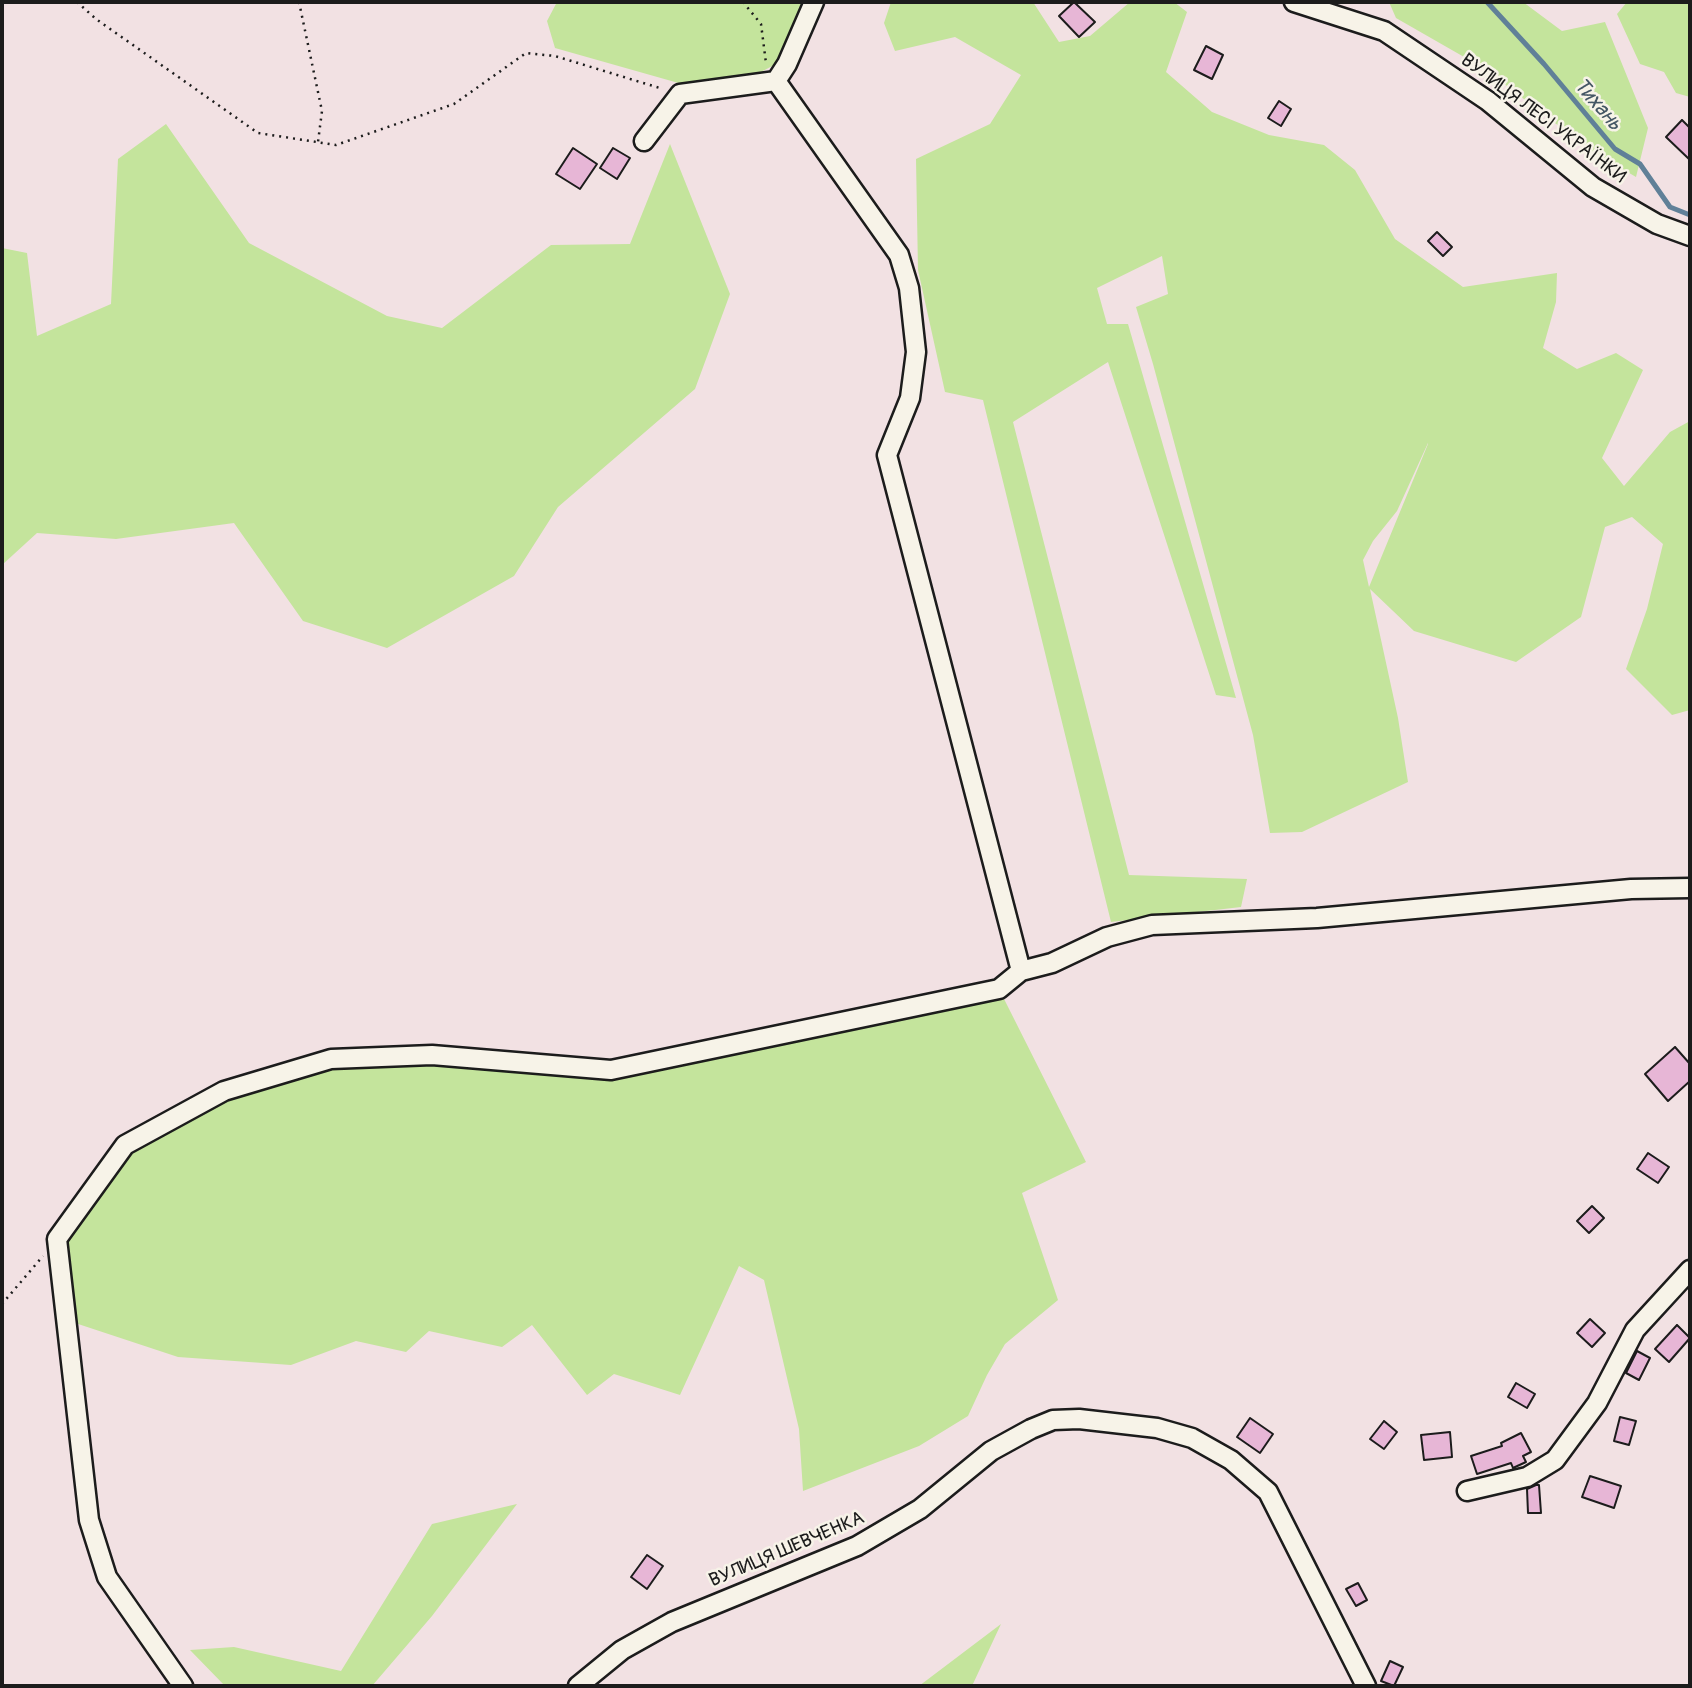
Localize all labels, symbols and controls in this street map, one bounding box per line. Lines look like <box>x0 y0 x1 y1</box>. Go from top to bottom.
street label: ВУЛИЦЯ ЛЕСІ УКРАЇНКИ <box>1456 49 1630 189</box>
water label: Тихань <box>1567 74 1627 136</box>
street label: ВУЛИЦЯ ШЕВЧЕНКА <box>706 1507 868 1593</box>

